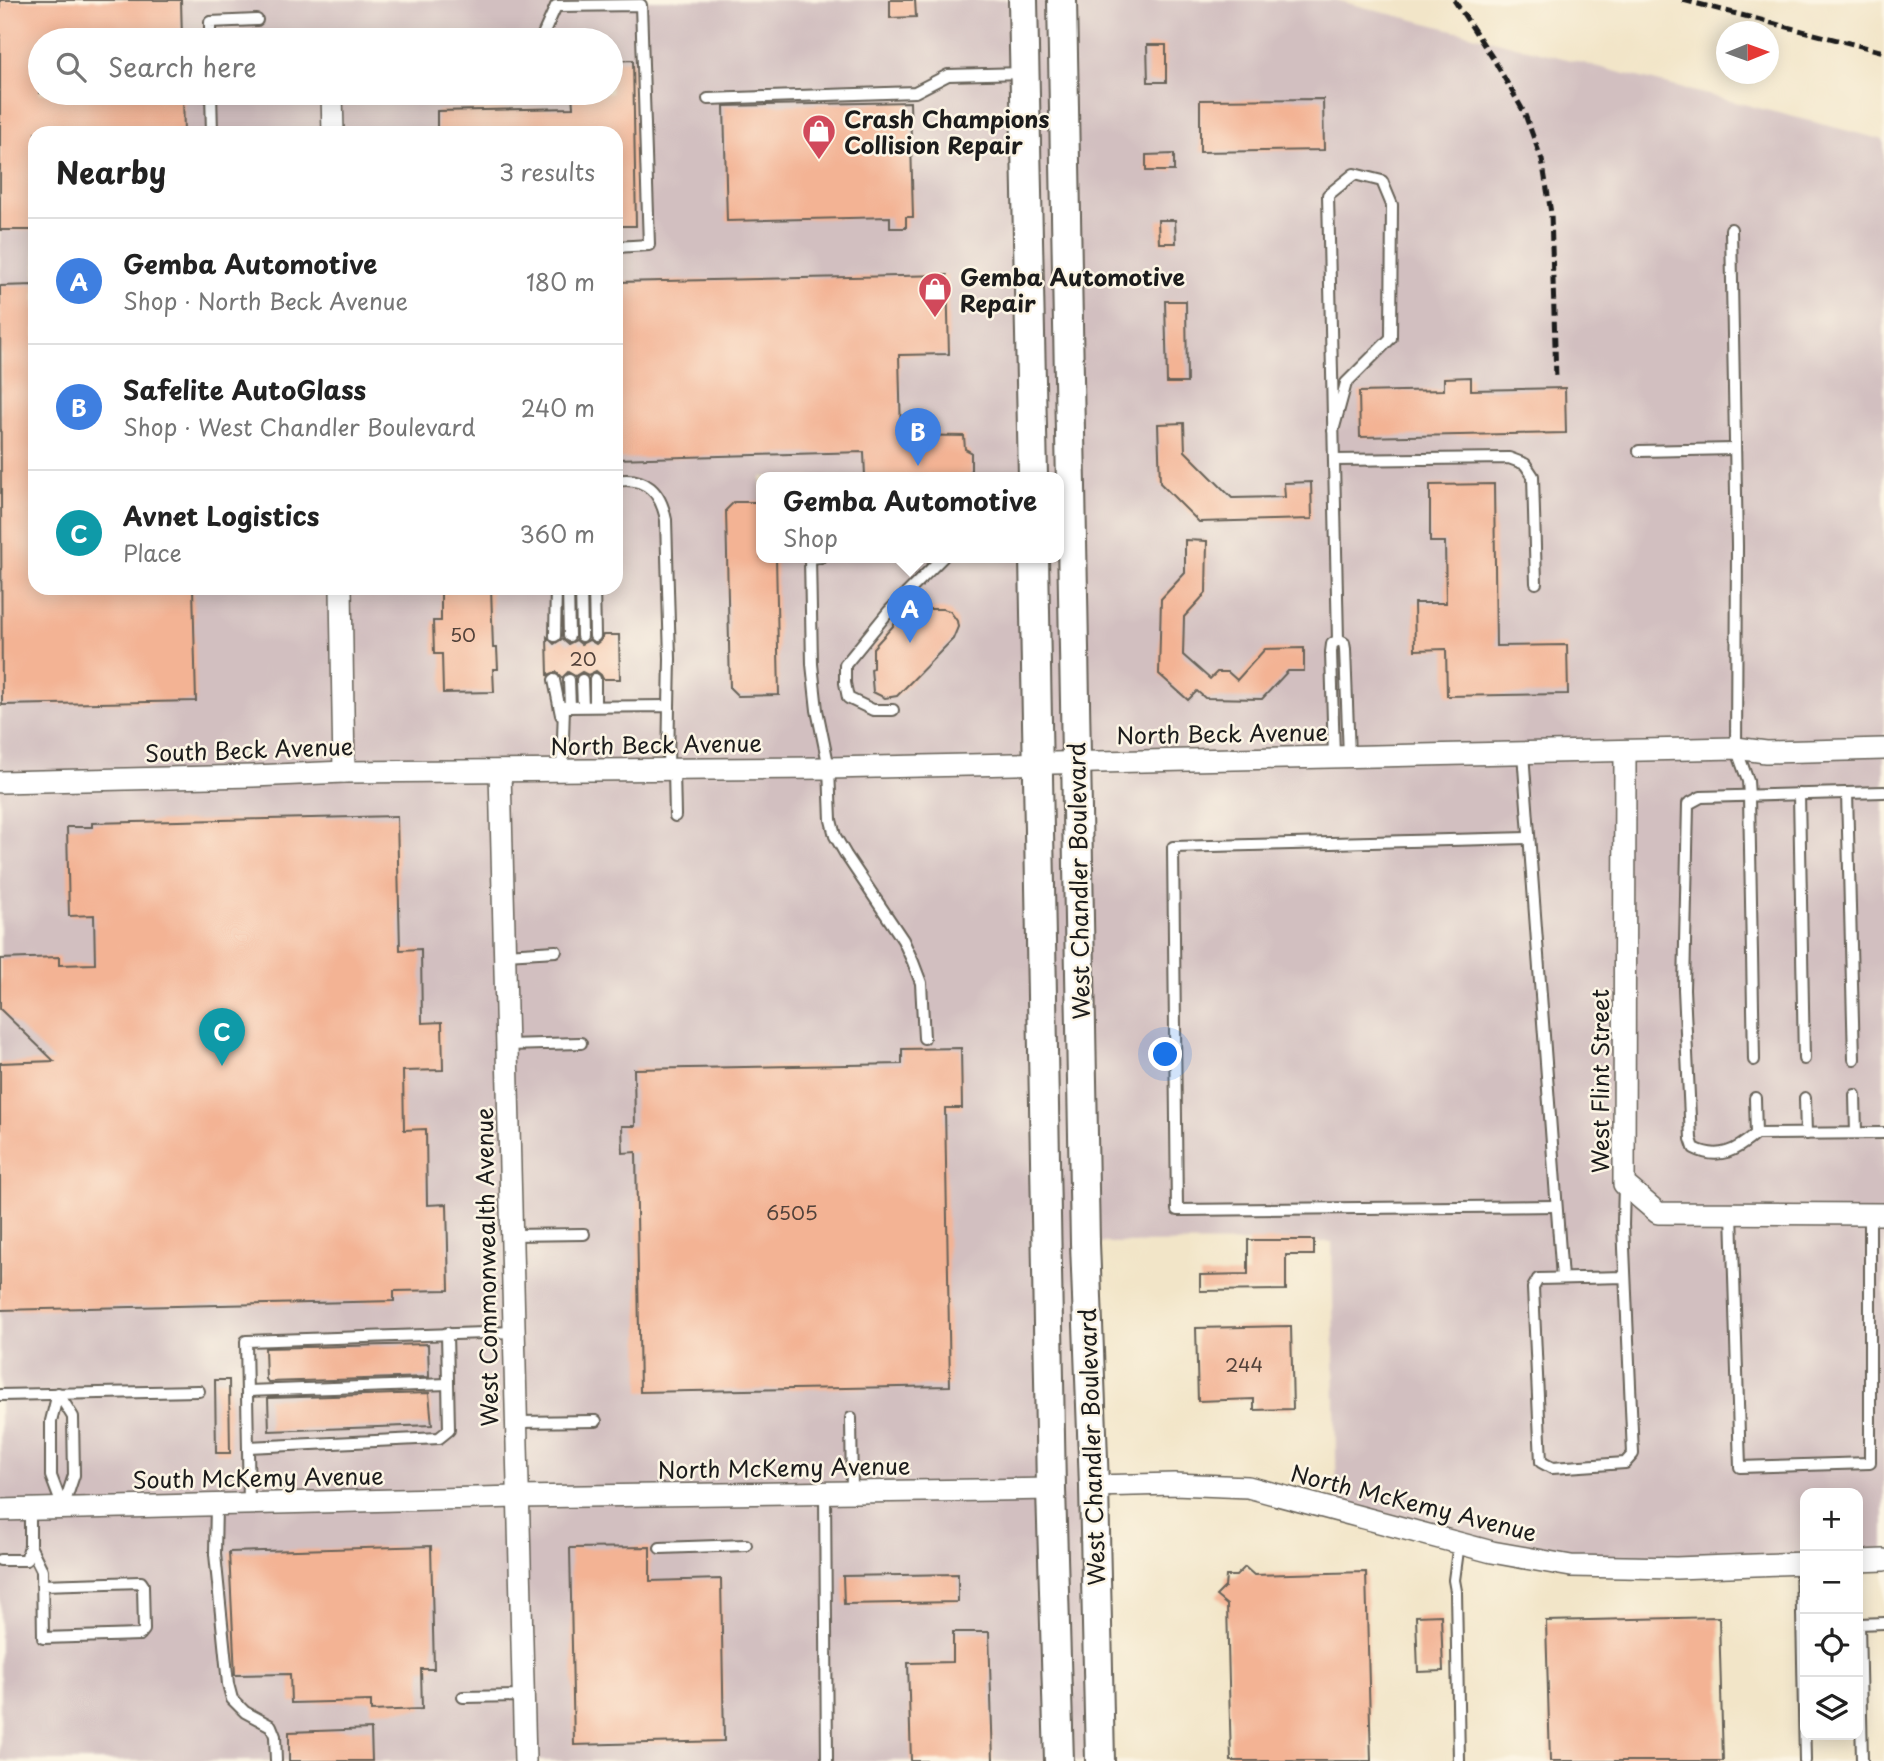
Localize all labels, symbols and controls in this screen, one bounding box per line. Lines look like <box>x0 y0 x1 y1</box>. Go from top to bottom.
north arrow <box>1716 21 1779 84</box>
search box <box>28 28 623 105</box>
text: Search here <box>108 47 257 86</box>
icon: search <box>52 48 90 86</box>
place label: Crash Champions Collision Repair <box>844 101 1049 162</box>
shop icon: Crash Champions Collision Repair <box>800 112 838 161</box>
text: Nearby <box>56 149 166 194</box>
text: 3 results <box>499 154 595 189</box>
text: Gemba Automotive <box>123 244 377 283</box>
place label: Gemba Automotive Repair <box>960 259 1186 320</box>
text: A <box>70 264 88 299</box>
text: 180 m <box>526 264 595 299</box>
shop icon: Gemba Automotive Repair <box>916 270 954 319</box>
text: Shop · North Beck Avenue <box>123 283 408 318</box>
text: Safelite AutoGlass <box>123 370 366 409</box>
text: B <box>71 390 87 425</box>
text: 240 m <box>521 390 595 425</box>
pin: B <box>895 408 941 466</box>
text: Shop · West Chandler Boulevard <box>123 409 475 444</box>
popup <box>756 472 1064 563</box>
text: Gemba Automotive <box>783 481 1037 520</box>
text: Avnet Logistics <box>123 496 320 535</box>
text: C <box>70 516 88 551</box>
text: 360 m <box>520 516 595 551</box>
text: Shop <box>783 520 838 555</box>
text: Place <box>123 535 182 570</box>
pin: A <box>887 585 933 643</box>
house number: 50 <box>450 620 476 648</box>
house number: 20 <box>569 644 597 672</box>
street label: North Beck Avenue <box>1116 714 1328 752</box>
street label: North Beck Avenue <box>550 725 762 763</box>
street label: South Beck Avenue <box>144 728 354 770</box>
street label: West Chandler Boulevard <box>1058 742 1098 1020</box>
street label: West Flint Street <box>1582 989 1617 1173</box>
pin: C <box>199 1008 245 1066</box>
your location <box>1148 1037 1182 1071</box>
street label: West Commonwealth Avenue <box>466 1107 506 1427</box>
house number: 6505 <box>766 1198 818 1226</box>
street label: West Chandler Boulevard <box>1069 1308 1113 1586</box>
house number: 244 <box>1225 1350 1263 1378</box>
street label: North McKemy Avenue <box>657 1447 911 1487</box>
street label: North McKemy Avenue <box>1287 1454 1541 1550</box>
street label: South McKemy Avenue <box>132 1457 384 1497</box>
map controls <box>1800 1488 1863 1740</box>
button: + <box>1800 1488 1863 1551</box>
button: − <box>1800 1551 1863 1614</box>
button: locate <box>1800 1614 1863 1677</box>
button: layers <box>1800 1677 1863 1740</box>

